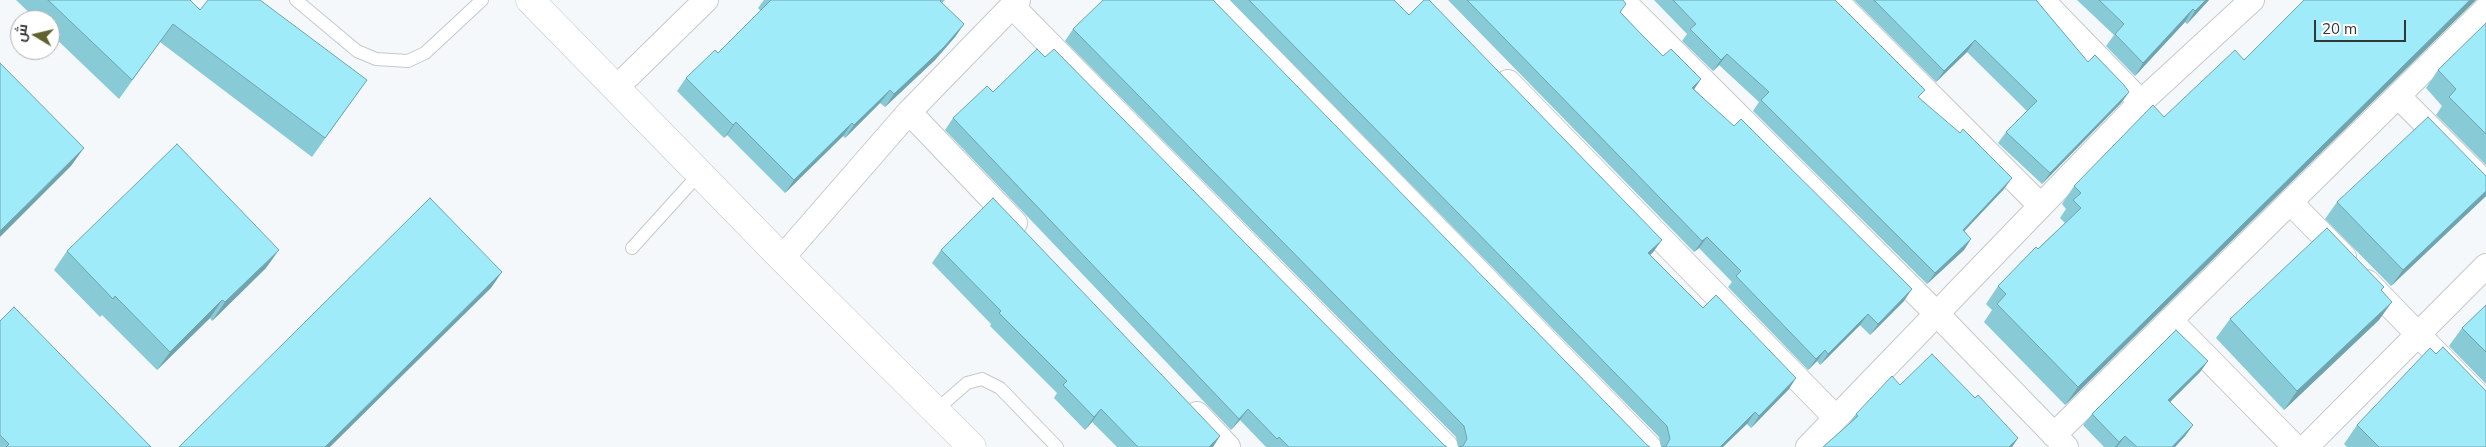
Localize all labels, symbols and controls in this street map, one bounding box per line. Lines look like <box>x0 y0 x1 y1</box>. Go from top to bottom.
north arrow <box>10 10 60 60</box>
scale bar <box>2316 10 2408 42</box>
text: 20 m <box>2322 19 2357 38</box>
text: ش <box>11 23 31 43</box>

